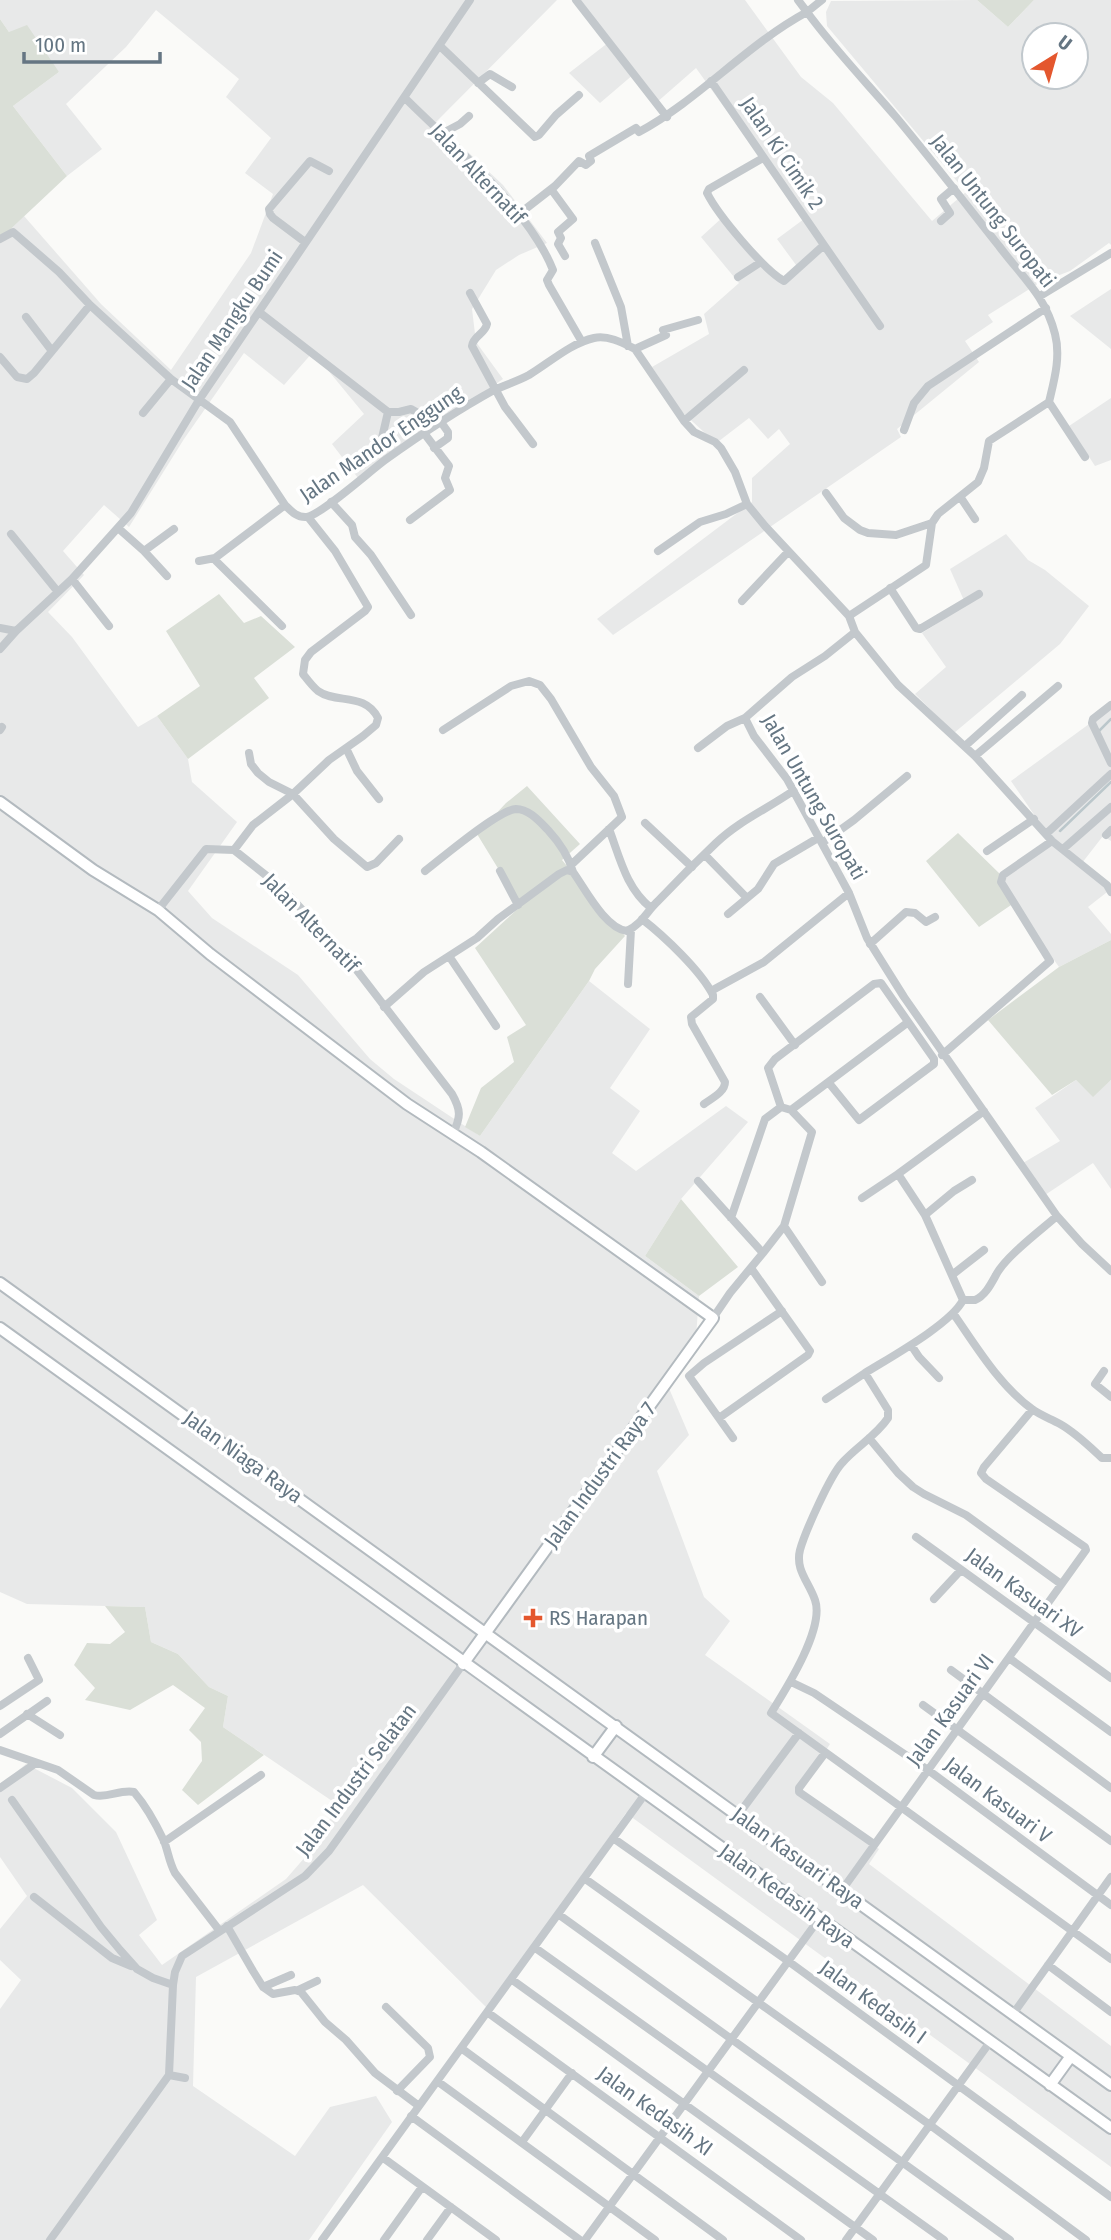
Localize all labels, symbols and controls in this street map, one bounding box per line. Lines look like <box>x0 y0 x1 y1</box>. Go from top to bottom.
scale bar <box>24 21 161 65</box>
north arrow <box>1020 21 1090 91</box>
text: U <box>1054 30 1076 55</box>
text: 100 m <box>35 32 86 58</box>
street label: Jalan Ki Cimik 2 <box>735 92 829 214</box>
street label: Jalan Alternatif <box>425 118 532 231</box>
street label: Jalan Untung Suropati <box>925 129 1061 293</box>
street label: Jalan Mangku Bumi <box>176 245 288 395</box>
street label: Jalan Mandor Enggung <box>295 380 467 508</box>
street label: Jalan Untung Suropati <box>756 709 872 885</box>
street label: Jalan Alternatif <box>257 868 366 979</box>
street label: Jalan Industri Raya 7 <box>538 1397 662 1553</box>
street label: Jalan Niaga Raya <box>178 1405 308 1509</box>
street label: Jalan Kasuari XV <box>961 1542 1087 1644</box>
place label: RS Harapan <box>549 1605 648 1631</box>
marker: RS Harapan <box>523 1608 543 1628</box>
street label: Jalan Kasuari VI <box>901 1649 999 1771</box>
street label: Jalan Industri Selatan <box>290 1699 422 1861</box>
street label: Jalan Kasuari V <box>939 1751 1057 1849</box>
street label: Jalan Kasuari Raya <box>727 1801 869 1915</box>
street label: Jalan Kedasih Raya <box>714 1838 860 1954</box>
street label: Jalan Kedasih I <box>814 1954 932 2050</box>
street label: Jalan Kedasih XI <box>592 2060 718 2162</box>

